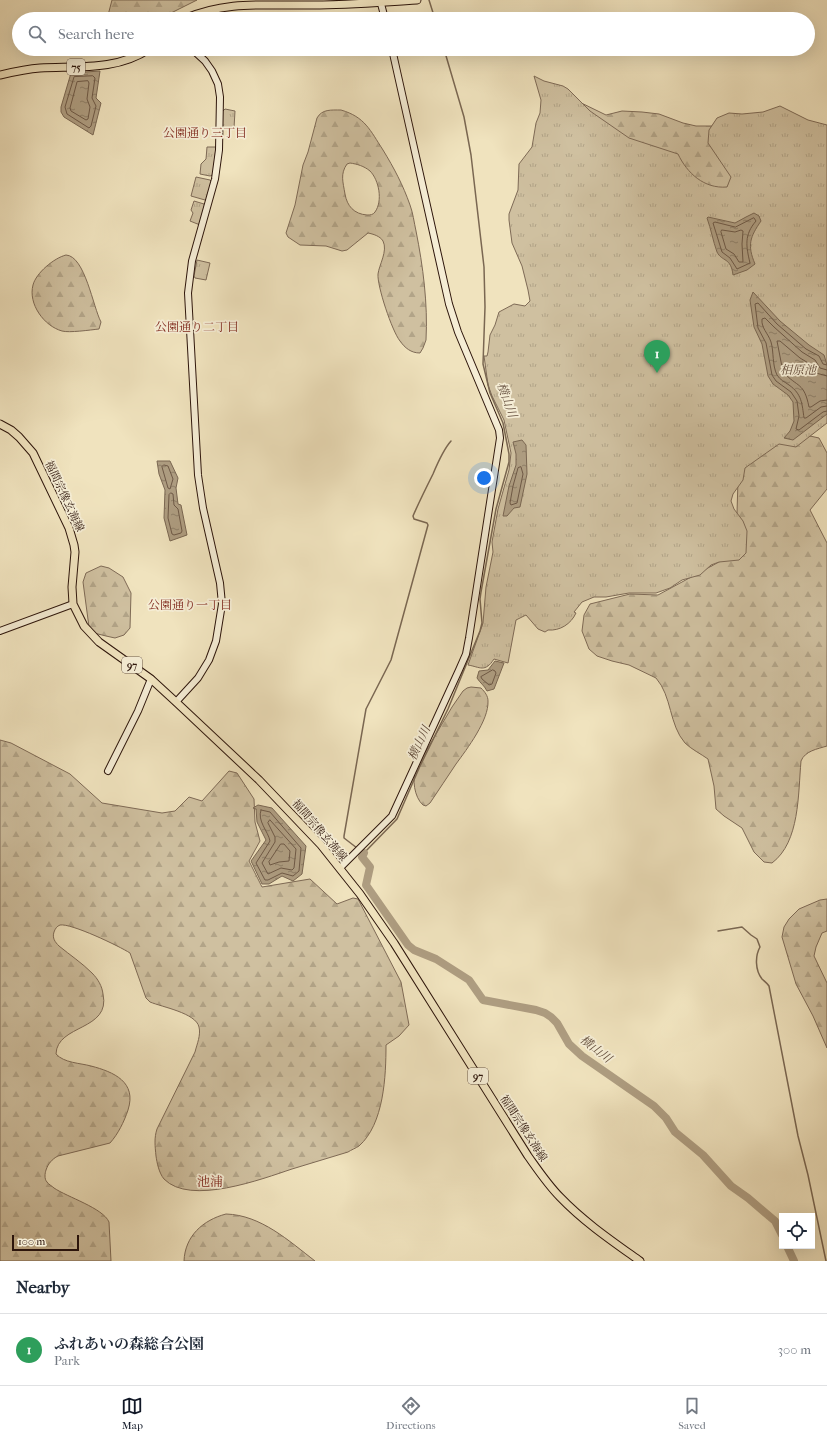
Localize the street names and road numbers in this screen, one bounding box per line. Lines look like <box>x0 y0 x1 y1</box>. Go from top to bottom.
road number: 75 <box>67 59 85 75</box>
street label: 福間宗像玄海線 <box>42 459 87 534</box>
road number: 97 <box>122 657 142 673</box>
street label: 福間宗像玄海線 <box>289 797 350 864</box>
road number: 97 <box>468 1068 488 1084</box>
street label: 福間宗像玄海線 <box>497 1092 550 1164</box>

